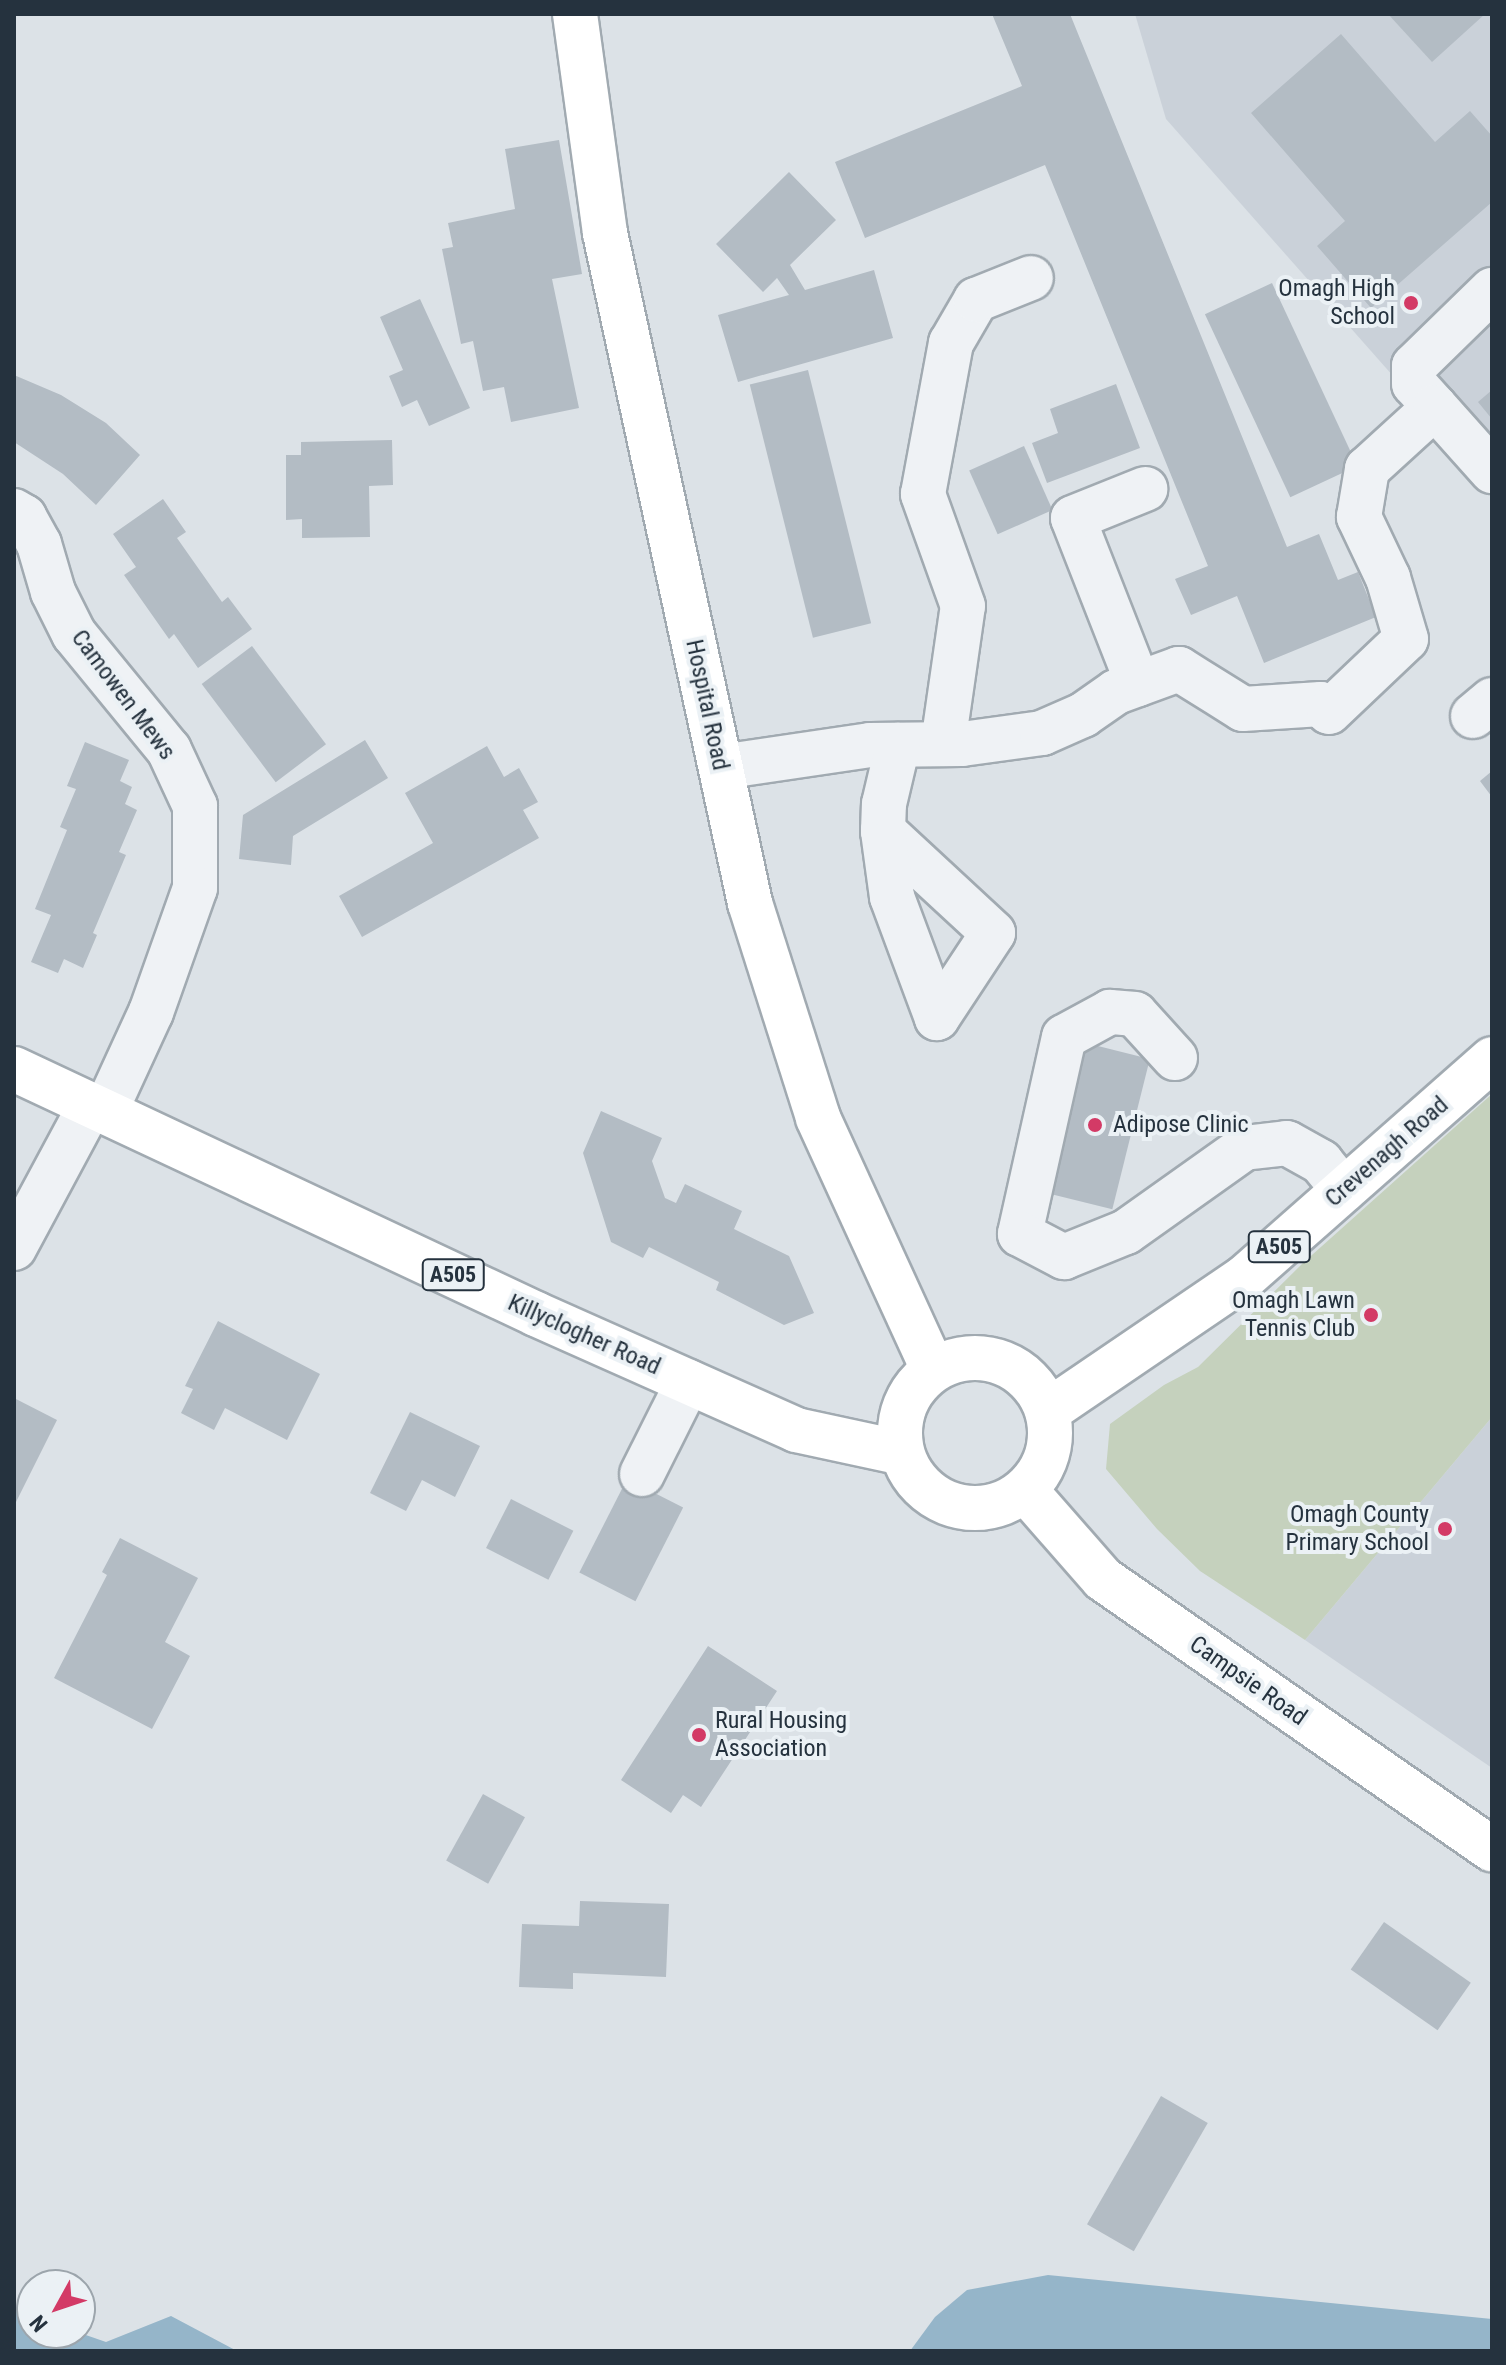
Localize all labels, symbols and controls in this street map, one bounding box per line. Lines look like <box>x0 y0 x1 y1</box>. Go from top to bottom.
place label: Omagh High School <box>1278 275 1395 331</box>
marker: Omagh High School <box>1402 294 1420 312</box>
street label: Camowen Mews <box>65 624 181 766</box>
street label: Hospital Road <box>679 637 735 773</box>
street label: Crevenagh Road <box>1320 1091 1454 1213</box>
place label: Adipose Clinic <box>1113 1111 1249 1139</box>
marker: Adipose Clinic <box>1084 1114 1106 1136</box>
road number: A505 <box>1247 1229 1311 1265</box>
road number: A505 <box>421 1257 485 1293</box>
place label: Omagh Lawn Tennis Club <box>1232 1287 1355 1343</box>
street label: Killyclogher Road <box>503 1289 665 1381</box>
marker: Omagh Lawn Tennis Club <box>1362 1306 1380 1324</box>
place label: Omagh County Primary School <box>1286 1501 1429 1557</box>
marker: Omagh County Primary School <box>1436 1520 1454 1538</box>
street label: Campsie Road <box>1184 1630 1312 1732</box>
place label: Rural Housing Association <box>715 1707 847 1763</box>
marker: Rural Housing Association <box>690 1726 708 1744</box>
north arrow <box>16 2269 96 2349</box>
text: N <box>25 2310 53 2337</box>

